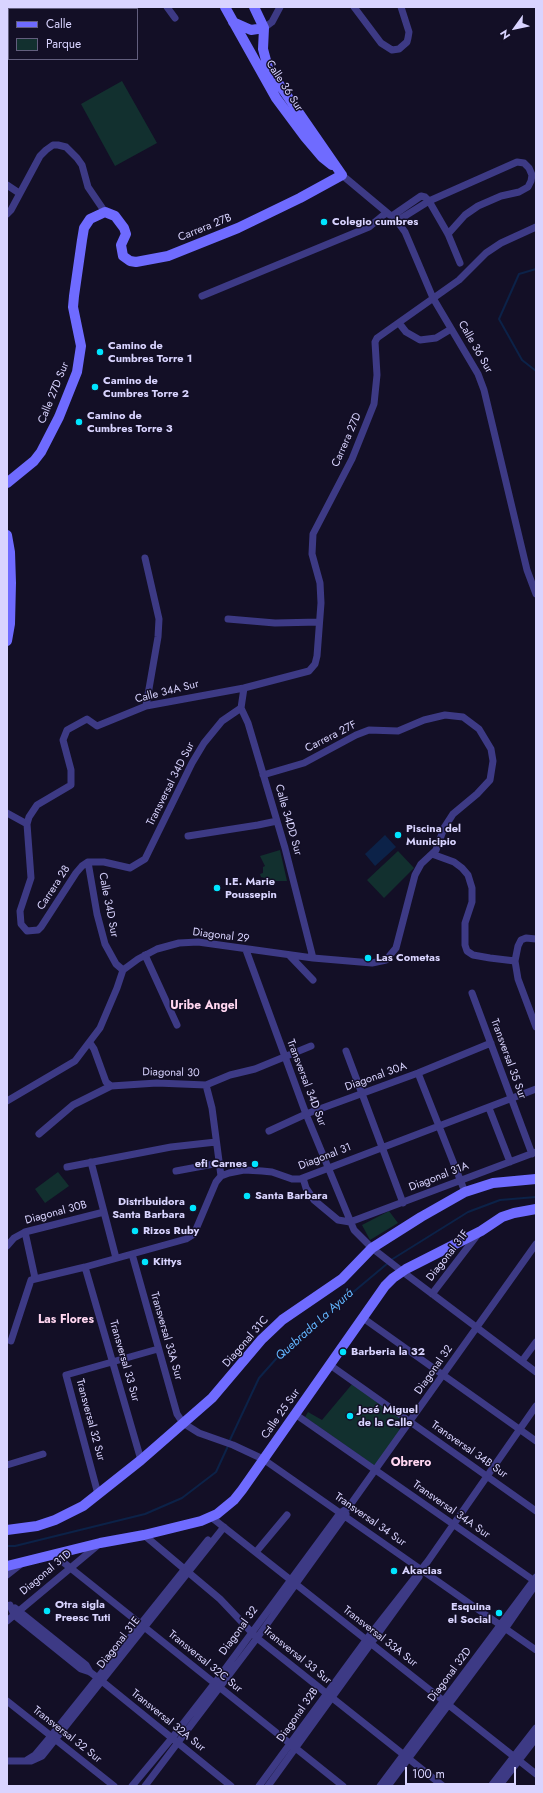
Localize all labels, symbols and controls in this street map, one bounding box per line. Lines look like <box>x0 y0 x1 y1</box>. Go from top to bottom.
legend <box>8 8 138 60</box>
north arrow <box>495 8 535 48</box>
text: Calle <box>46 15 72 33</box>
text: N <box>496 27 514 43</box>
text: Parque <box>46 35 81 53</box>
street label: Calle 36 Sur <box>263 58 305 114</box>
street label: Carrera 27B <box>176 211 234 245</box>
place label: Colegio cumbres <box>332 215 418 229</box>
marker: Colegio cumbres <box>319 217 329 227</box>
street label: Calle 36 Sur <box>455 319 495 375</box>
place label: Camino de Cumbres Torre 1 <box>108 339 192 365</box>
marker: Camino de Cumbres Torre 1 <box>95 347 105 357</box>
street label: Calle 27D Sur <box>36 360 72 426</box>
place label: Camino de Cumbres Torre 2 <box>103 374 189 400</box>
marker: Camino de Cumbres Torre 2 <box>90 382 100 392</box>
place label: Camino de Cumbres Torre 3 <box>87 409 173 435</box>
street label: Carrera 27D <box>329 411 365 469</box>
marker: Camino de Cumbres Torre 3 <box>74 417 84 427</box>
street label: Calle 34A Sur <box>134 678 200 706</box>
street label: Carrera 27F <box>303 718 359 756</box>
street label: Transversal 34D Sur <box>144 740 198 828</box>
street label: Calle 34DD Sur <box>272 783 304 857</box>
place label: Piscina del Municipio <box>406 822 461 848</box>
marker: Piscina del Municipio <box>393 830 403 840</box>
street label: Carrera 28 <box>35 863 73 913</box>
street label: Calle 34D Sur <box>95 872 121 938</box>
place label: I.E. Marie Poussepin <box>225 875 277 901</box>
marker: I.E. Marie Poussepin <box>212 883 222 893</box>
street label: Diagonal 29 <box>192 926 250 946</box>
place label: Las Cometas <box>376 951 440 965</box>
marker: Las Cometas <box>363 953 373 963</box>
district label: Uribe Angel <box>170 999 238 1013</box>
street label: Transversal 35 Sur <box>487 1017 529 1101</box>
street label: Transversal 34D Sur <box>283 1038 329 1128</box>
street label: Diagonal 30A <box>343 1060 409 1094</box>
street label: Diagonal 30 <box>142 1066 200 1080</box>
street label: Diagonal 31 <box>297 1141 353 1173</box>
place label: efi Carnes <box>195 1157 247 1171</box>
marker: efi Carnes <box>250 1159 260 1169</box>
street label: Diagonal 31A <box>407 1160 471 1194</box>
place label: Santa Barbara <box>255 1189 328 1203</box>
marker: Santa Barbara <box>242 1191 252 1201</box>
place label: Distribuidora Santa Barbara <box>112 1195 185 1221</box>
street label: Diagonal 30B <box>24 1198 88 1228</box>
marker: Distribuidora Santa Barbara <box>188 1203 198 1213</box>
place label: Rizos Ruby <box>143 1224 199 1238</box>
marker: Rizos Ruby <box>130 1226 140 1236</box>
street label: Diagonal 31F <box>424 1228 472 1284</box>
place label: Kittys <box>153 1255 181 1269</box>
marker: Kittys <box>140 1257 150 1267</box>
water label: Quebrada La Ayurá <box>273 1286 357 1364</box>
street label: Transversal 33A Sur <box>147 1290 185 1382</box>
district label: Las Flores <box>38 1313 94 1327</box>
street label: Diagonal 31C <box>220 1314 272 1370</box>
street label: Transversal 33 Sur <box>106 1319 142 1403</box>
street label: Diagonal 32 <box>412 1343 456 1397</box>
place label: Barberia la 32 <box>351 1345 425 1359</box>
marker: Barberia la 32 <box>338 1347 348 1357</box>
street label: Transversal 32 Sur <box>73 1378 107 1462</box>
street label: Calle 25 Sur <box>259 1386 303 1442</box>
place label: José Miguel de la Calle <box>358 1403 418 1429</box>
marker: José Miguel de la Calle <box>345 1411 355 1421</box>
street label: Transversal 34B Sur <box>428 1419 510 1481</box>
district label: Obrero <box>391 1456 431 1470</box>
street label: Transversal 34A Sur <box>410 1478 492 1542</box>
street label: Transversal 34 Sur <box>332 1490 408 1550</box>
street label: Diagonal 31D <box>18 1548 74 1598</box>
place label: Akacias <box>402 1564 442 1578</box>
marker: Akacias <box>389 1566 399 1576</box>
place label: Otra sigla Preesc Tuti <box>55 1598 110 1624</box>
place label: Esquina el Social <box>448 1600 491 1626</box>
street label: Diagonal 32 <box>217 1604 261 1658</box>
street label: Transversal 33A Sur <box>340 1604 420 1670</box>
marker: Otra sigla Preesc Tuti <box>42 1606 52 1616</box>
marker: Esquina el Social <box>494 1608 504 1618</box>
street label: Diagonal 31E <box>95 1615 143 1671</box>
street label: Transversal 33 Sur <box>260 1624 334 1688</box>
street label: Transversal 32C Sur <box>165 1628 245 1696</box>
street label: Diagonal 32D <box>425 1645 475 1705</box>
street label: Diagonal 32B <box>274 1685 322 1745</box>
street label: Transversal 32A Sur <box>128 1687 208 1755</box>
street label: Transversal 32 Sur <box>30 1704 104 1766</box>
scale bar <box>407 1759 518 1785</box>
text: 100 m <box>412 1765 445 1783</box>

